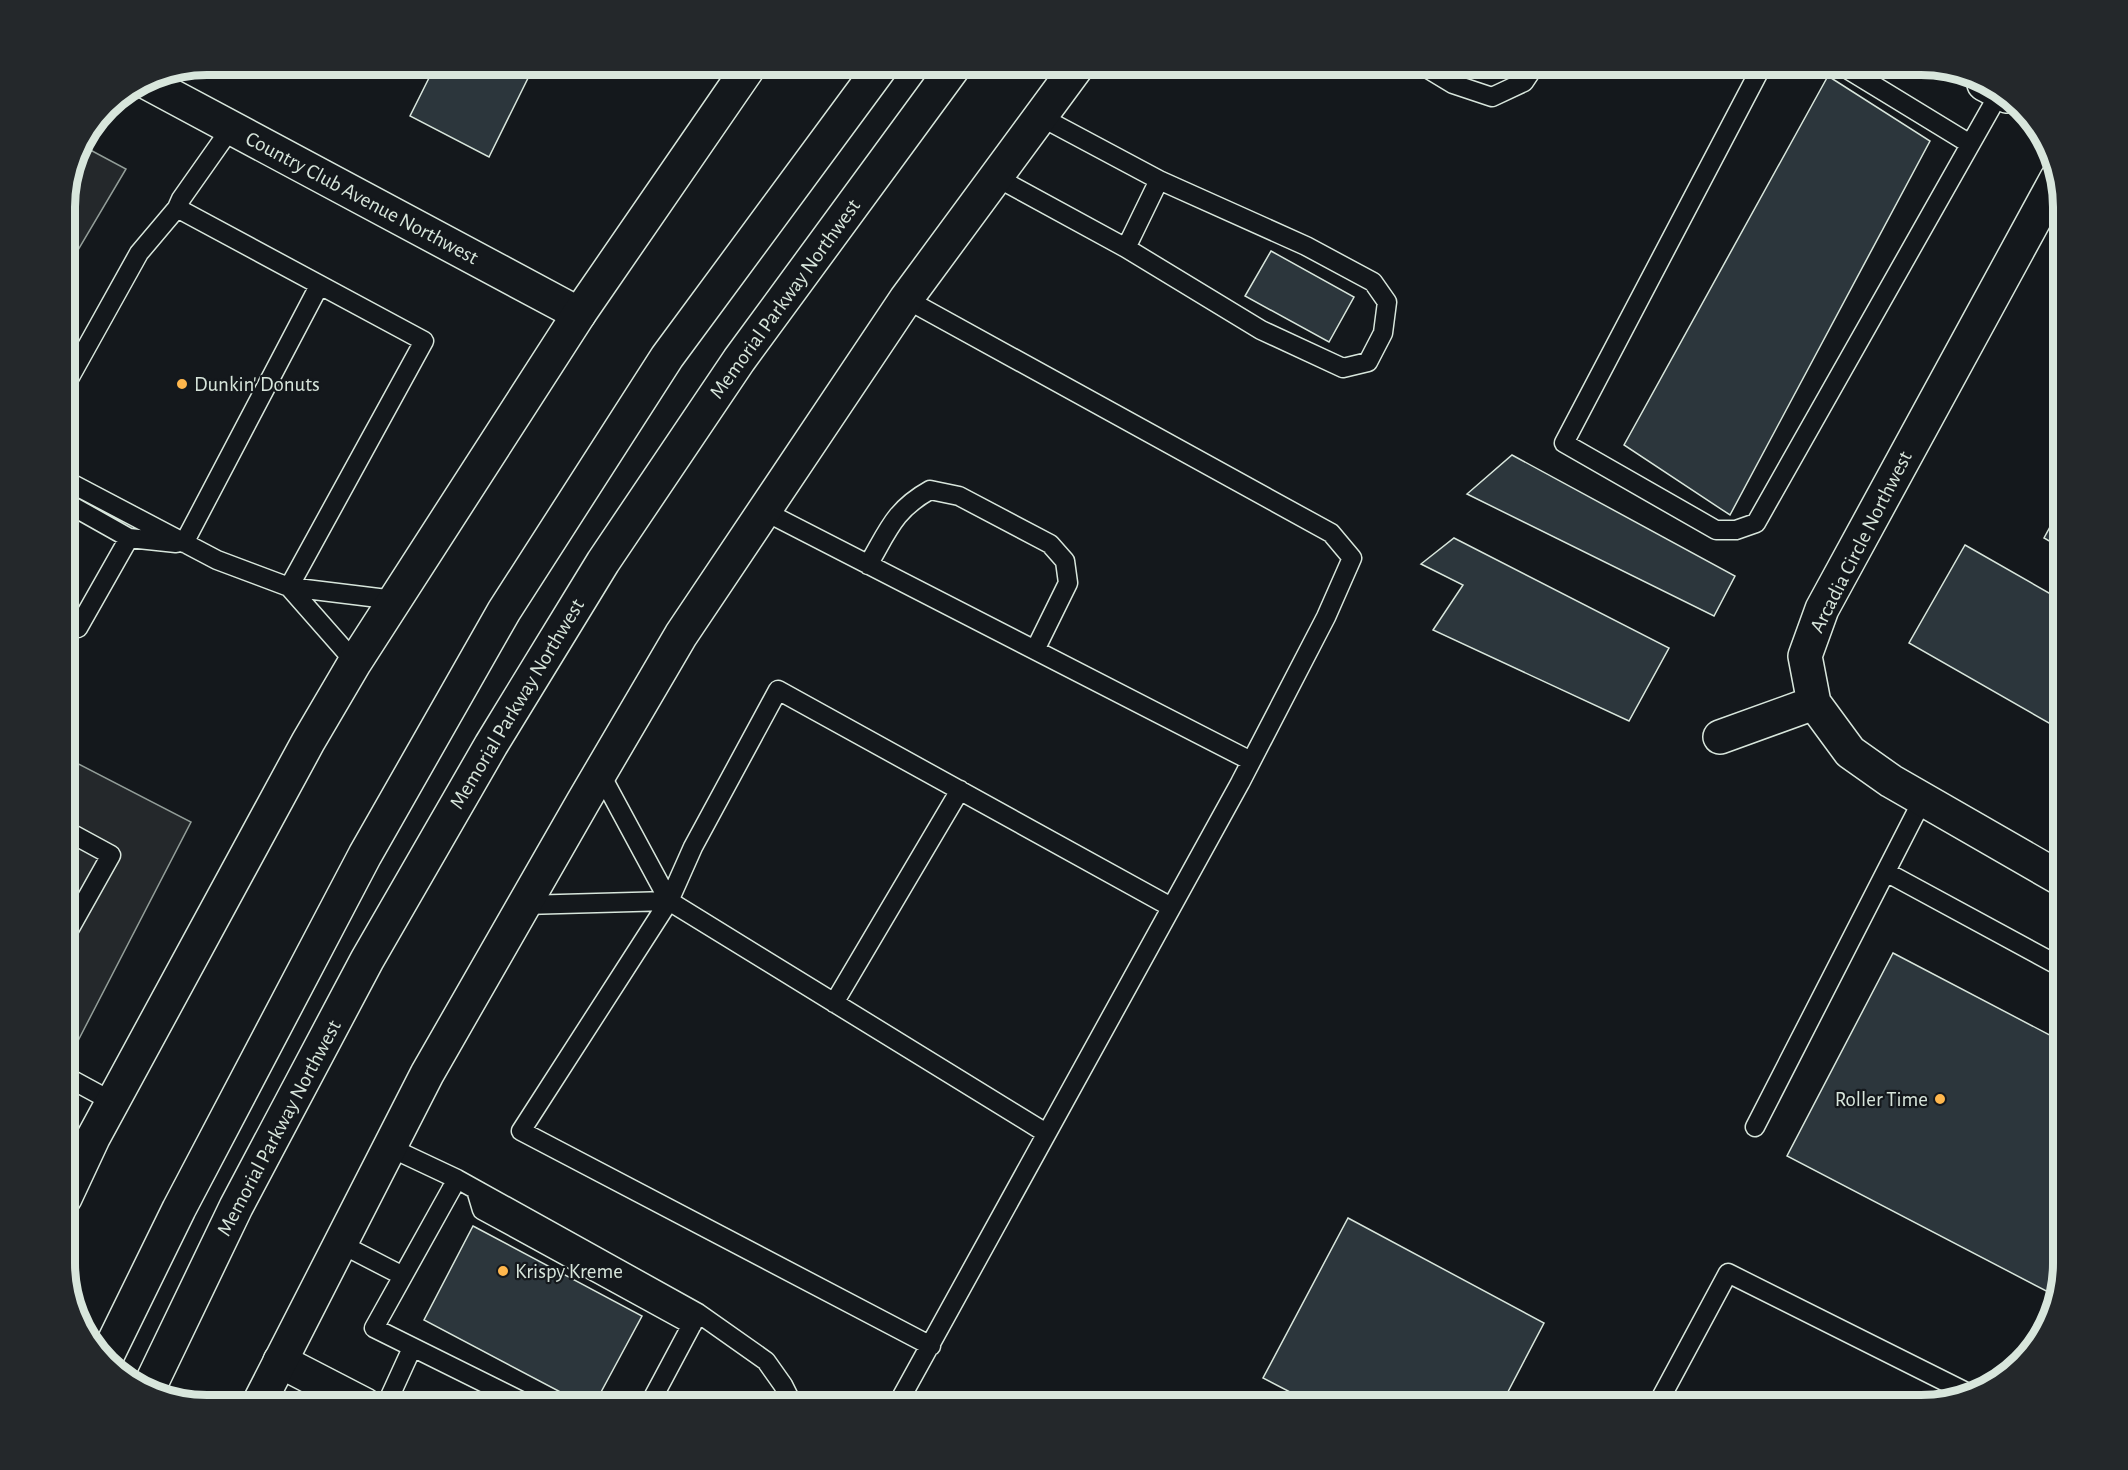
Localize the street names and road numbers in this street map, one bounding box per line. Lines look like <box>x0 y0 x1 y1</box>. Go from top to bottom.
street label: Country Club Avenue Northwest <box>242 128 482 268</box>
street label: Memorial Parkway Northwest <box>706 195 864 403</box>
street label: Arcadia Circle Northwest <box>1806 448 1916 636</box>
street label: Memorial Parkway Northwest <box>446 595 588 813</box>
street label: Memorial Parkway Northwest <box>213 1016 345 1239</box>

